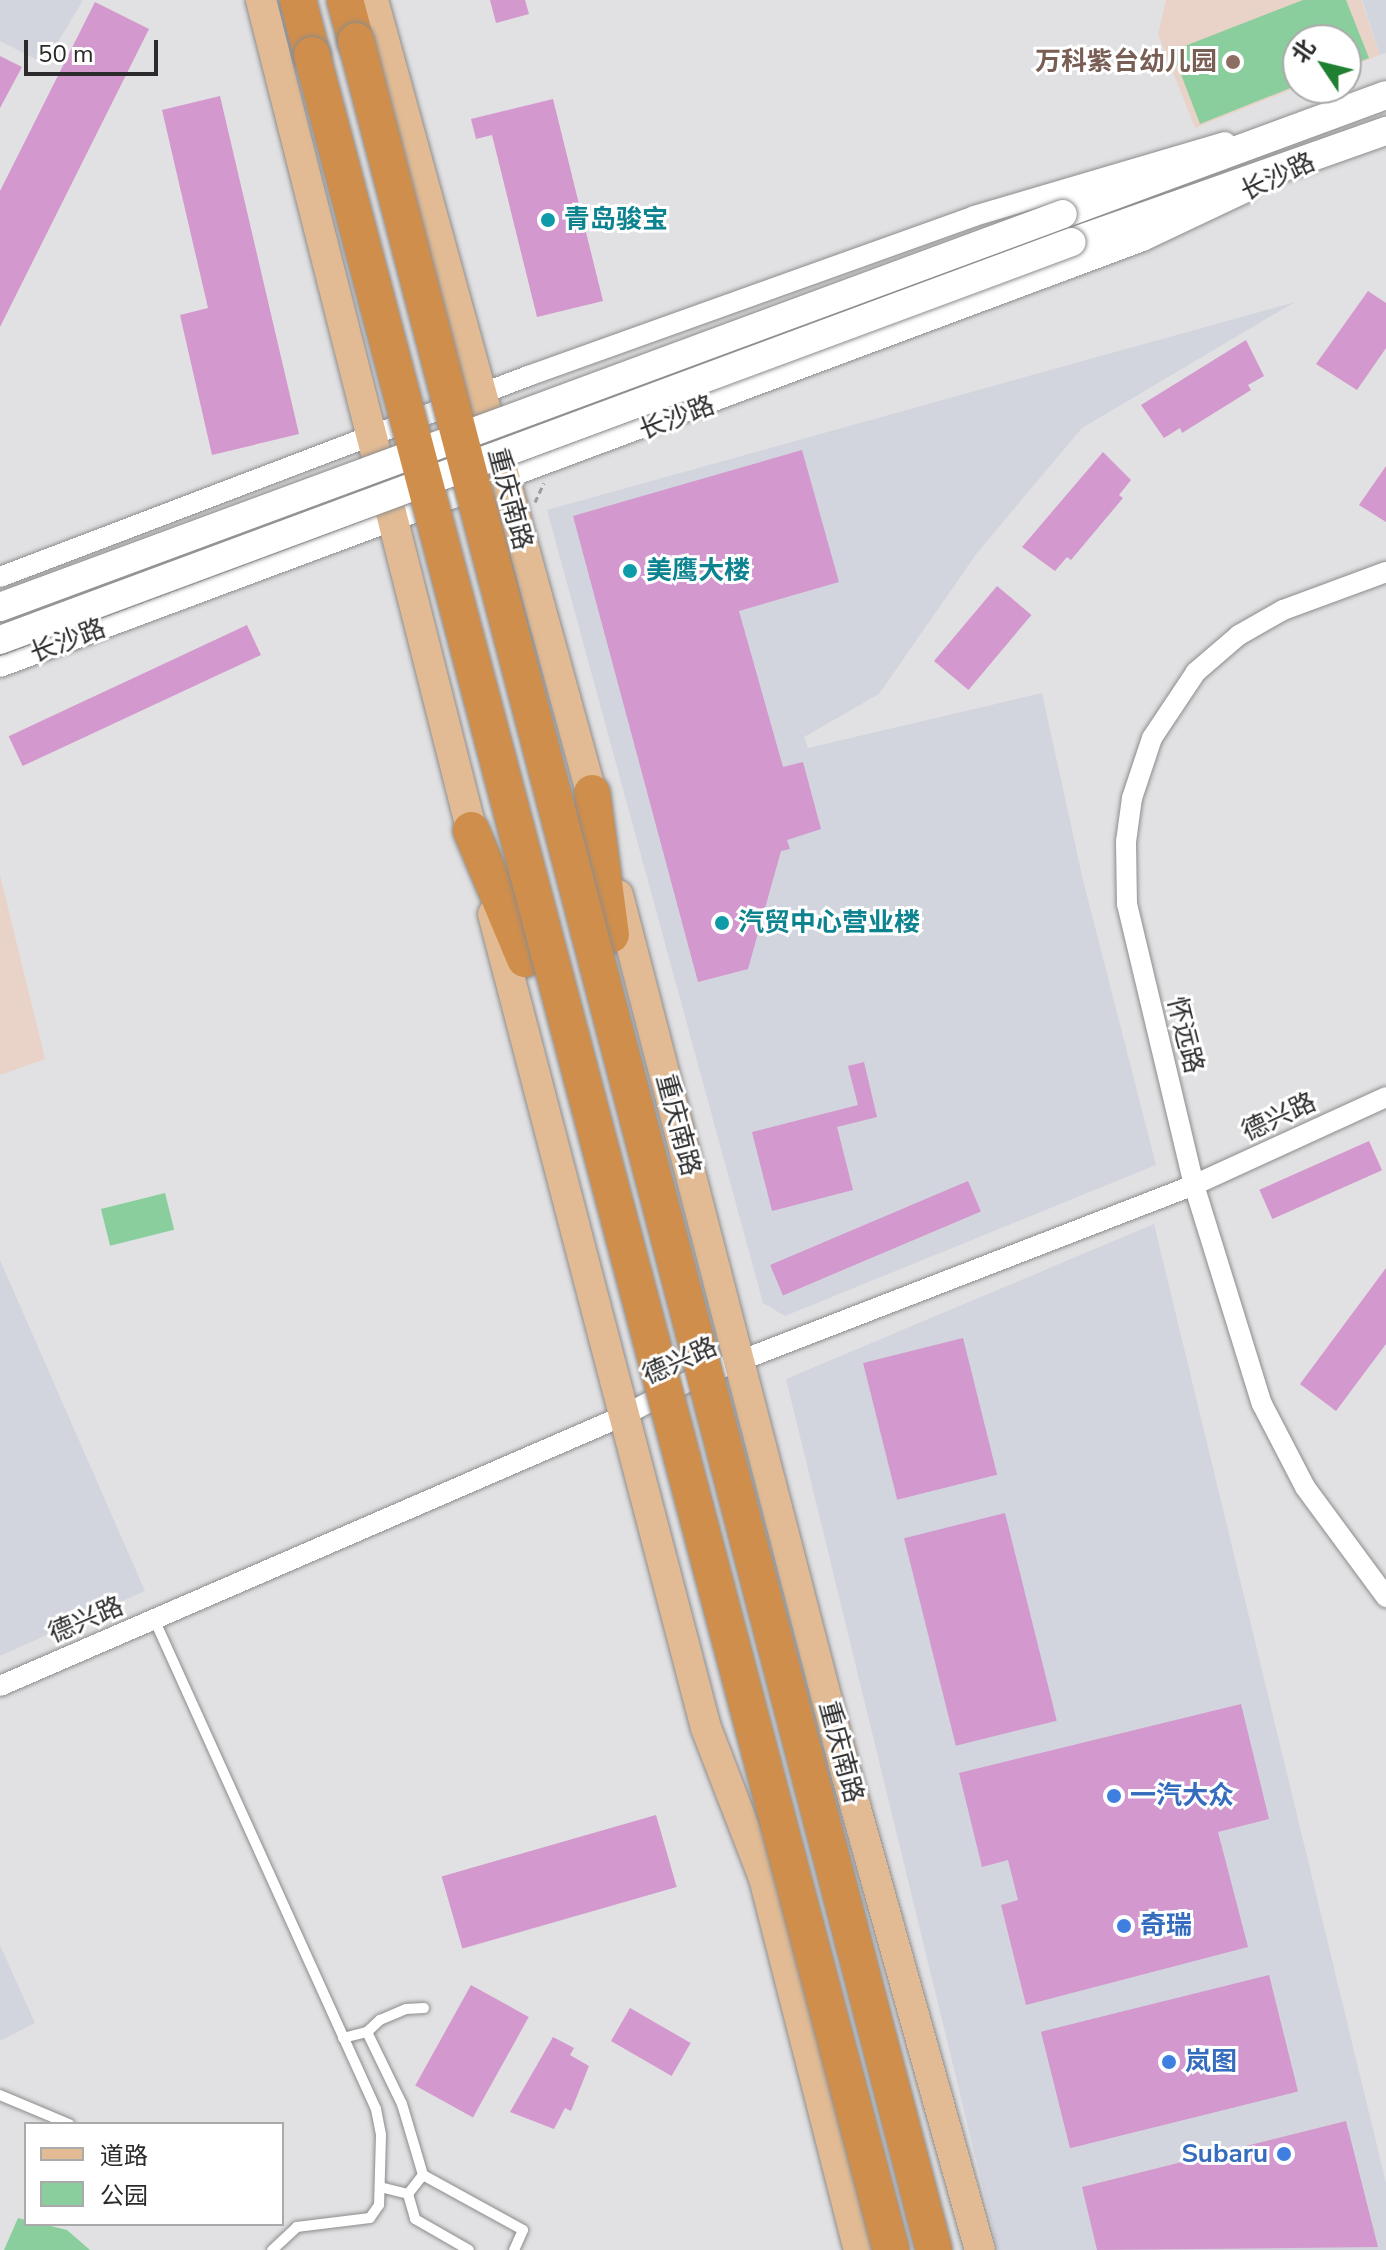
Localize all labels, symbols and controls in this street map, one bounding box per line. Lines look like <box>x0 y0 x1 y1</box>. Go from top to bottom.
scale bar <box>28 24 162 74</box>
north arrow <box>1282 24 1362 104</box>
text: 北 <box>1285 34 1323 69</box>
text: 50 m <box>38 38 94 70</box>
place label: 万科紫台幼儿园 <box>1035 46 1217 78</box>
marker: 万科紫台幼儿园 <box>1224 53 1242 71</box>
street label: 长沙路 <box>1236 146 1320 208</box>
place label: 青岛骏宝 <box>564 204 668 236</box>
marker: 青岛骏宝 <box>539 211 557 229</box>
street label: 长沙路 <box>635 389 719 447</box>
street label: 重庆南路 <box>481 445 539 553</box>
place label: 美鹰大楼 <box>646 555 750 587</box>
marker: 美鹰大楼 <box>621 562 639 580</box>
street label: 长沙路 <box>26 612 110 670</box>
place label: 汽贸中心营业楼 <box>738 907 920 939</box>
marker: 汽贸中心营业楼 <box>713 914 731 932</box>
street label: 怀远路 <box>1160 993 1210 1077</box>
street label: 重庆南路 <box>649 1071 707 1179</box>
street label: 德兴路 <box>1237 1086 1321 1148</box>
street label: 德兴路 <box>638 1331 722 1391</box>
street label: 德兴路 <box>44 1590 128 1650</box>
street label: 重庆南路 <box>812 1698 870 1806</box>
place label: 一汽大众 <box>1130 1780 1234 1812</box>
marker: 一汽大众 <box>1105 1787 1123 1805</box>
place label: 奇瑞 <box>1140 1910 1192 1942</box>
marker: 奇瑞 <box>1115 1917 1133 1935</box>
place label: 岚图 <box>1185 2046 1237 2078</box>
marker: 岚图 <box>1160 2053 1178 2071</box>
legend <box>24 2122 284 2226</box>
place label: Subaru <box>1181 2138 1268 2170</box>
text: 道路 <box>100 2140 148 2172</box>
marker: Subaru <box>1275 2145 1293 2163</box>
text: 公园 <box>100 2180 148 2212</box>

